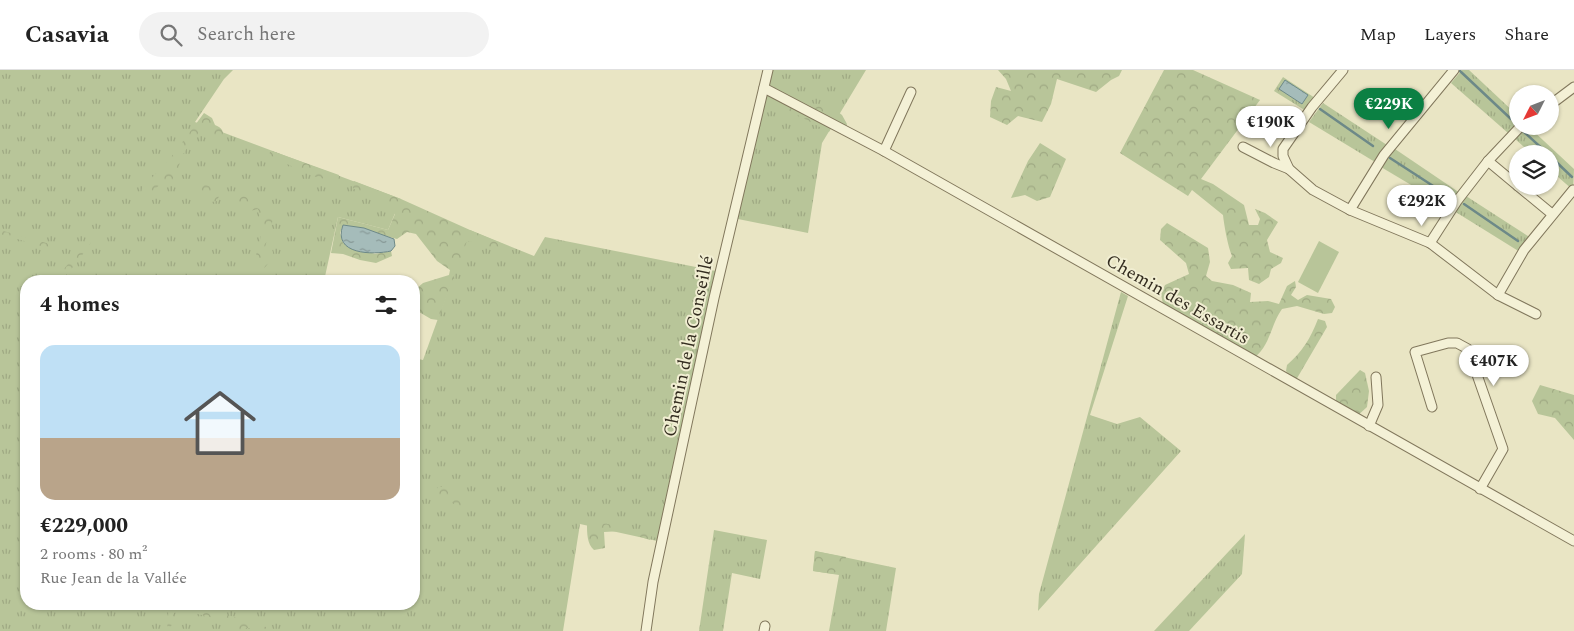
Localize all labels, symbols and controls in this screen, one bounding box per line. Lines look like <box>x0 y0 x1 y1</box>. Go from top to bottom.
search box <box>139 12 489 57</box>
text: Casavia <box>25 17 109 53</box>
text: Search here <box>197 20 296 49</box>
icon: search <box>157 21 185 49</box>
text: Map <box>1360 21 1396 48</box>
text: Layers <box>1424 21 1476 48</box>
text: Share <box>1504 21 1549 48</box>
north arrow <box>1509 85 1559 135</box>
map controls <box>1509 85 1559 195</box>
pin: €229K <box>1354 88 1424 130</box>
text: €229K <box>1365 92 1413 116</box>
pin: €190K <box>1236 106 1306 148</box>
text: €190K <box>1247 110 1295 134</box>
button: layers <box>1509 145 1559 195</box>
pin: €292K <box>1387 184 1457 227</box>
text: €292K <box>1398 189 1446 213</box>
street label: Chemin des Essartis <box>1101 247 1255 352</box>
street label: Chemin de la Conseillé <box>656 253 721 439</box>
text: 4 homes <box>40 289 120 321</box>
icon: filters <box>372 291 400 319</box>
pin: €407K <box>1459 344 1529 387</box>
text: €407K <box>1470 349 1518 373</box>
icon: home <box>175 378 265 468</box>
text: €229,000 <box>40 510 128 542</box>
text: 2 rooms · 80 m² <box>40 542 147 566</box>
text: Rue Jean de la Vallée <box>40 566 187 590</box>

